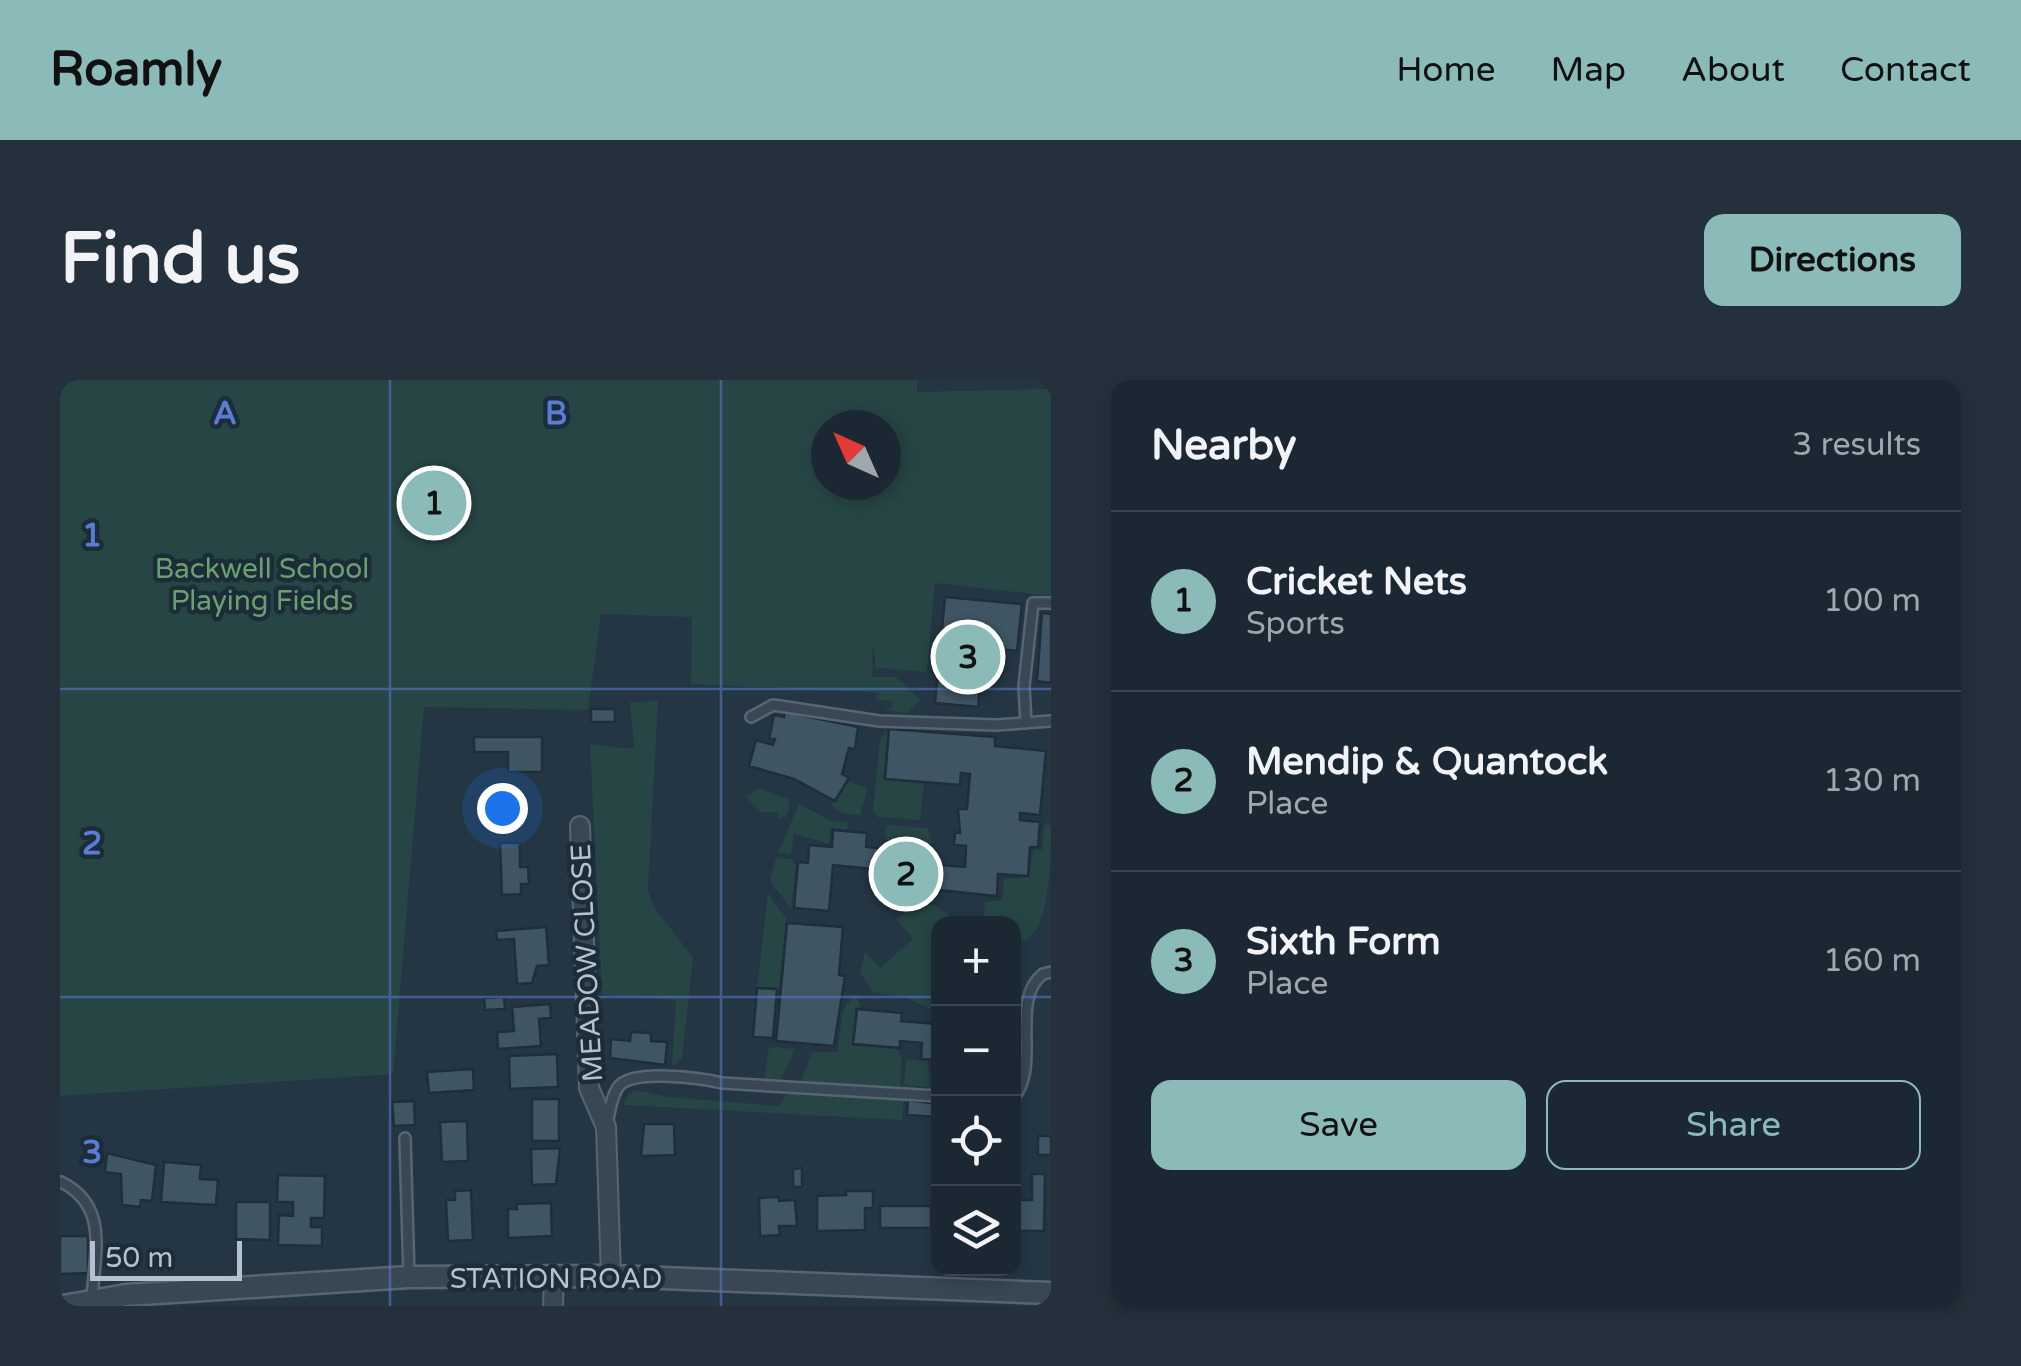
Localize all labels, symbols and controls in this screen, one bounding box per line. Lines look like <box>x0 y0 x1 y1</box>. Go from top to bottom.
text: Roamly <box>50 41 222 99</box>
text: Home <box>1396 49 1495 91</box>
text: Map <box>1550 49 1626 91</box>
text: About <box>1681 49 1785 91</box>
text: Contact <box>1840 49 1971 91</box>
button: Directions <box>1704 214 1961 306</box>
text: Find us <box>60 218 300 302</box>
text: A <box>213 395 237 433</box>
text: B <box>545 395 567 433</box>
north arrow <box>811 410 901 500</box>
text: Nearby <box>1151 420 1296 471</box>
text: 3 results <box>1792 426 1921 464</box>
pin: 1 <box>402 466 466 540</box>
text: 1 <box>82 517 102 555</box>
park label: Backwell School Playing Fields <box>155 552 369 618</box>
text: Cricket Nets <box>1246 559 1467 605</box>
text: 1 <box>1173 582 1194 620</box>
text: 100 m <box>1823 582 1921 620</box>
text: Sports <box>1246 605 1345 643</box>
pin: 3 <box>936 620 1000 694</box>
text: Mendip & Quantock <box>1246 739 1608 785</box>
text: 2 <box>1173 762 1194 800</box>
text: 130 m <box>1823 762 1921 800</box>
your location <box>477 783 528 834</box>
text: Place <box>1246 785 1328 823</box>
text: 2 <box>82 825 102 863</box>
pin: 2 <box>874 836 938 912</box>
street label: MEADOW CLOSE <box>564 843 610 1083</box>
map controls <box>931 916 1021 1276</box>
button: + <box>931 916 1021 1006</box>
text: Sixth Form <box>1246 919 1441 965</box>
text: 3 <box>1173 942 1194 980</box>
text: 160 m <box>1823 942 1921 980</box>
text: Place <box>1246 965 1328 1003</box>
button: − <box>931 1006 1021 1096</box>
button: Save <box>1151 1080 1526 1170</box>
button: Share <box>1546 1080 1921 1170</box>
button: locate <box>931 1096 1021 1186</box>
text: 3 <box>82 1134 102 1172</box>
button: layers <box>931 1186 1021 1276</box>
scale bar <box>90 1236 242 1280</box>
text: 50 m <box>105 1241 173 1275</box>
street label: STATION ROAD <box>450 1262 662 1296</box>

